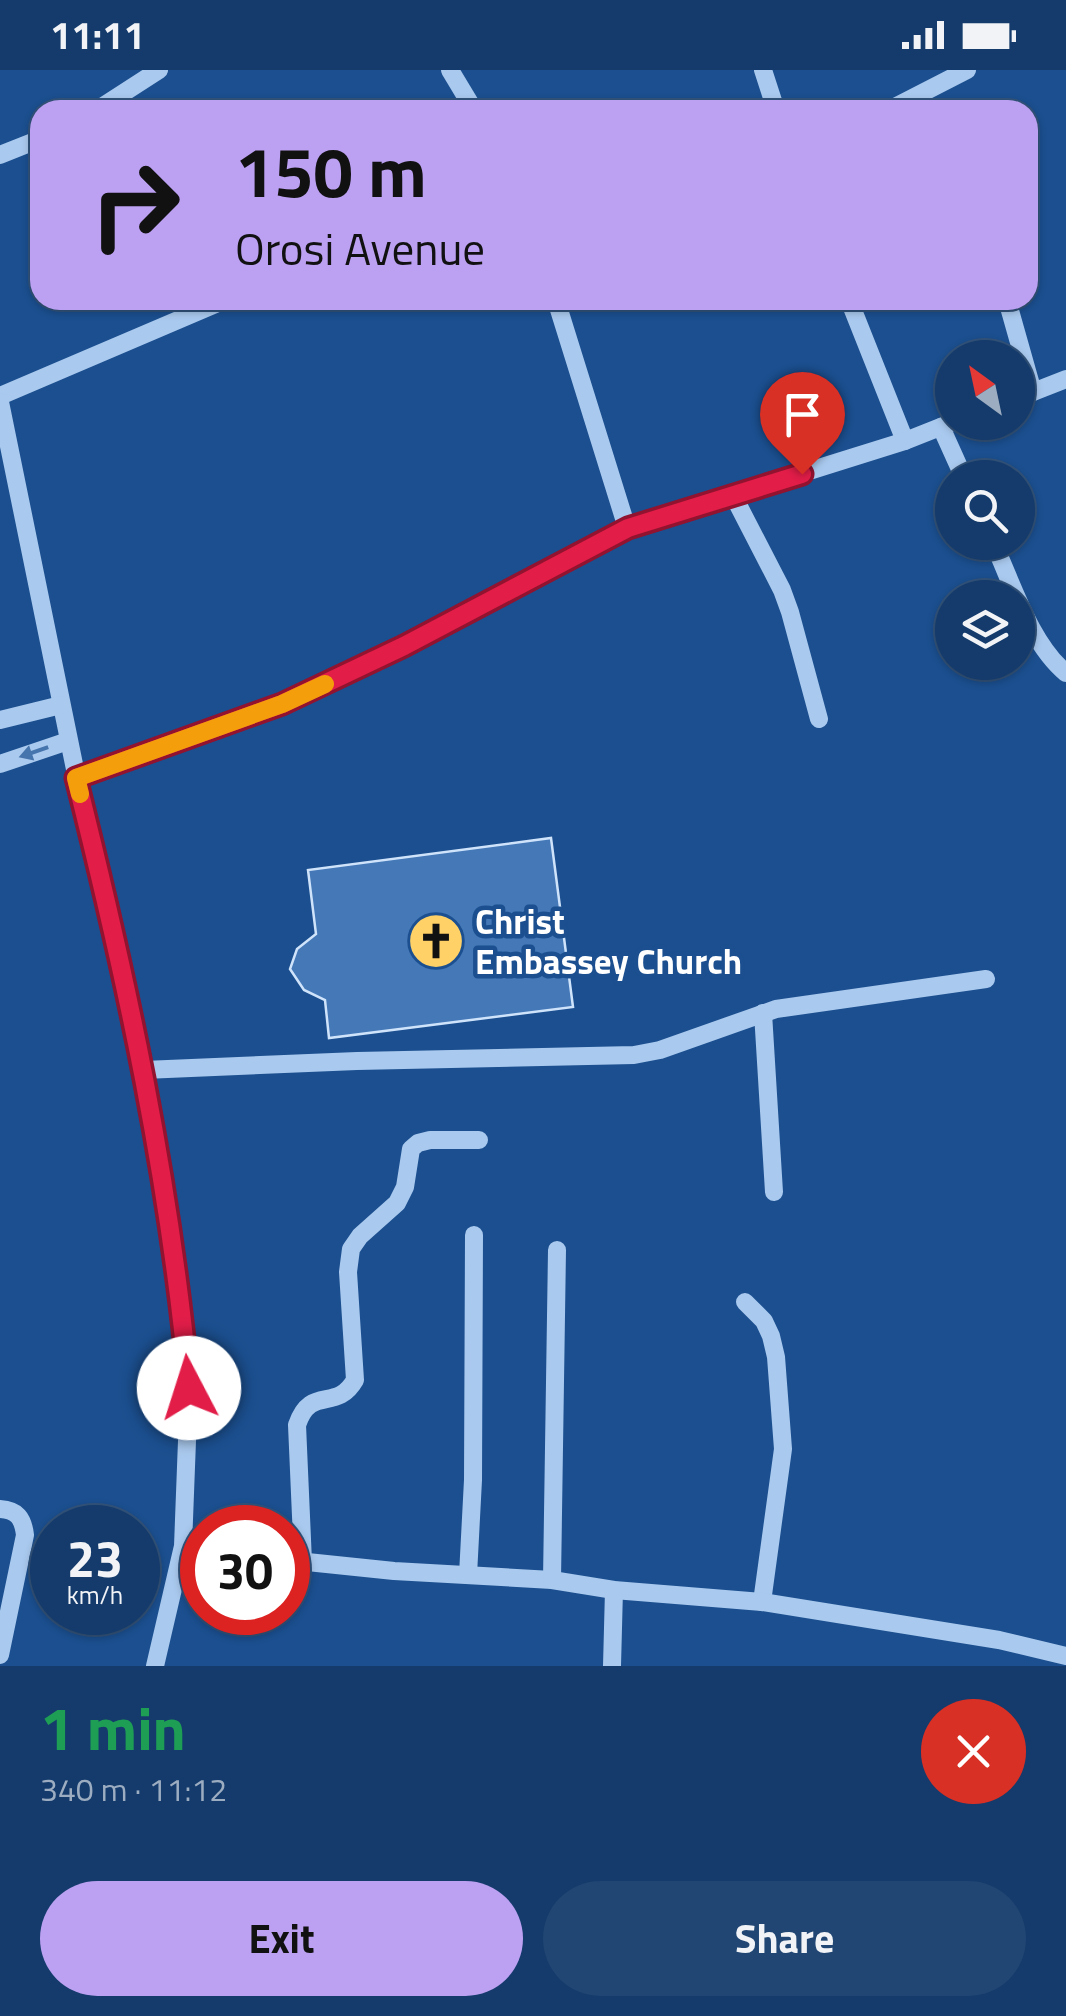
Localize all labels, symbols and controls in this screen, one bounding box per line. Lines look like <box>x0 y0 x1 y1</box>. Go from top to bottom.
text: 11:11 <box>50 6 145 64</box>
text: 150 m <box>235 118 427 224</box>
icon: right <box>70 140 200 270</box>
text: Orosi Avenue <box>235 214 485 282</box>
north arrow <box>935 340 1035 440</box>
map controls <box>935 340 1035 680</box>
pin <box>760 372 845 475</box>
icon: arrive <box>775 387 830 442</box>
button: search <box>935 460 1035 560</box>
button: layers <box>935 580 1035 680</box>
one-way arrow <box>19 745 49 760</box>
place label: Christ Embassey Church <box>475 894 742 988</box>
church icon: Christ Embassey Church <box>406 911 466 971</box>
position arrow <box>137 1336 241 1440</box>
speed limit sign: 30 <box>180 1505 310 1635</box>
text: 23 <box>67 1520 123 1596</box>
text: km/h <box>67 1576 123 1614</box>
text: 1 min <box>40 1682 186 1773</box>
button: close <box>921 1699 1026 1804</box>
text: 340 m · 11:12 <box>40 1765 227 1813</box>
button: Exit <box>40 1881 523 1996</box>
button: Share <box>543 1881 1026 1996</box>

